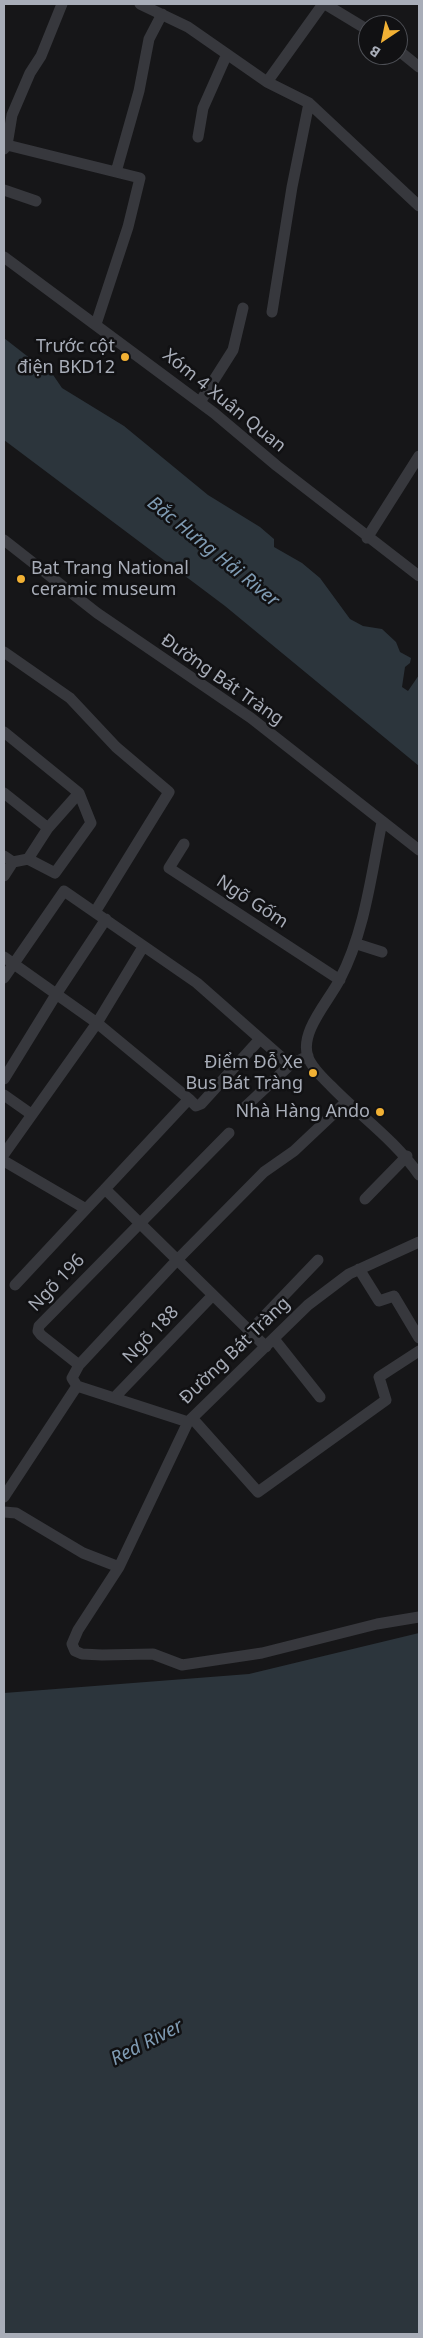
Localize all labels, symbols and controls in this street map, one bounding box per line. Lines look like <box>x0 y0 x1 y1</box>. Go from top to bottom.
north arrow <box>358 15 408 65</box>
text: B <box>366 42 384 63</box>
place label: Trước cột điện BKD12 <box>17 336 115 378</box>
street label: Xóm 4 Xuân Quan <box>158 345 290 457</box>
marker: Trước cột điện BKD12 <box>119 351 131 363</box>
water label: Bắc Hưng Hải River <box>143 492 283 612</box>
place label: Bat Trang National ceramic museum <box>31 558 189 600</box>
marker: Bat Trang National ceramic museum <box>15 573 27 585</box>
street label: Đường Bát Tràng <box>157 630 287 730</box>
street label: Ngõ Gốm <box>212 871 292 933</box>
place label: Điểm Đỗ Xe Bus Bát Tràng <box>185 1052 303 1094</box>
marker: Điểm Đỗ Xe Bus Bát Tràng <box>307 1067 319 1079</box>
place label: Nhà Hàng Ando <box>236 1101 370 1123</box>
marker: Nhà Hàng Ando <box>374 1106 386 1118</box>
street label: Ngõ 196 <box>24 1250 90 1316</box>
street label: Đường Bát Tràng <box>175 1293 295 1409</box>
street label: Ngõ 188 <box>118 1302 184 1368</box>
water label: Red River <box>107 2015 187 2071</box>

